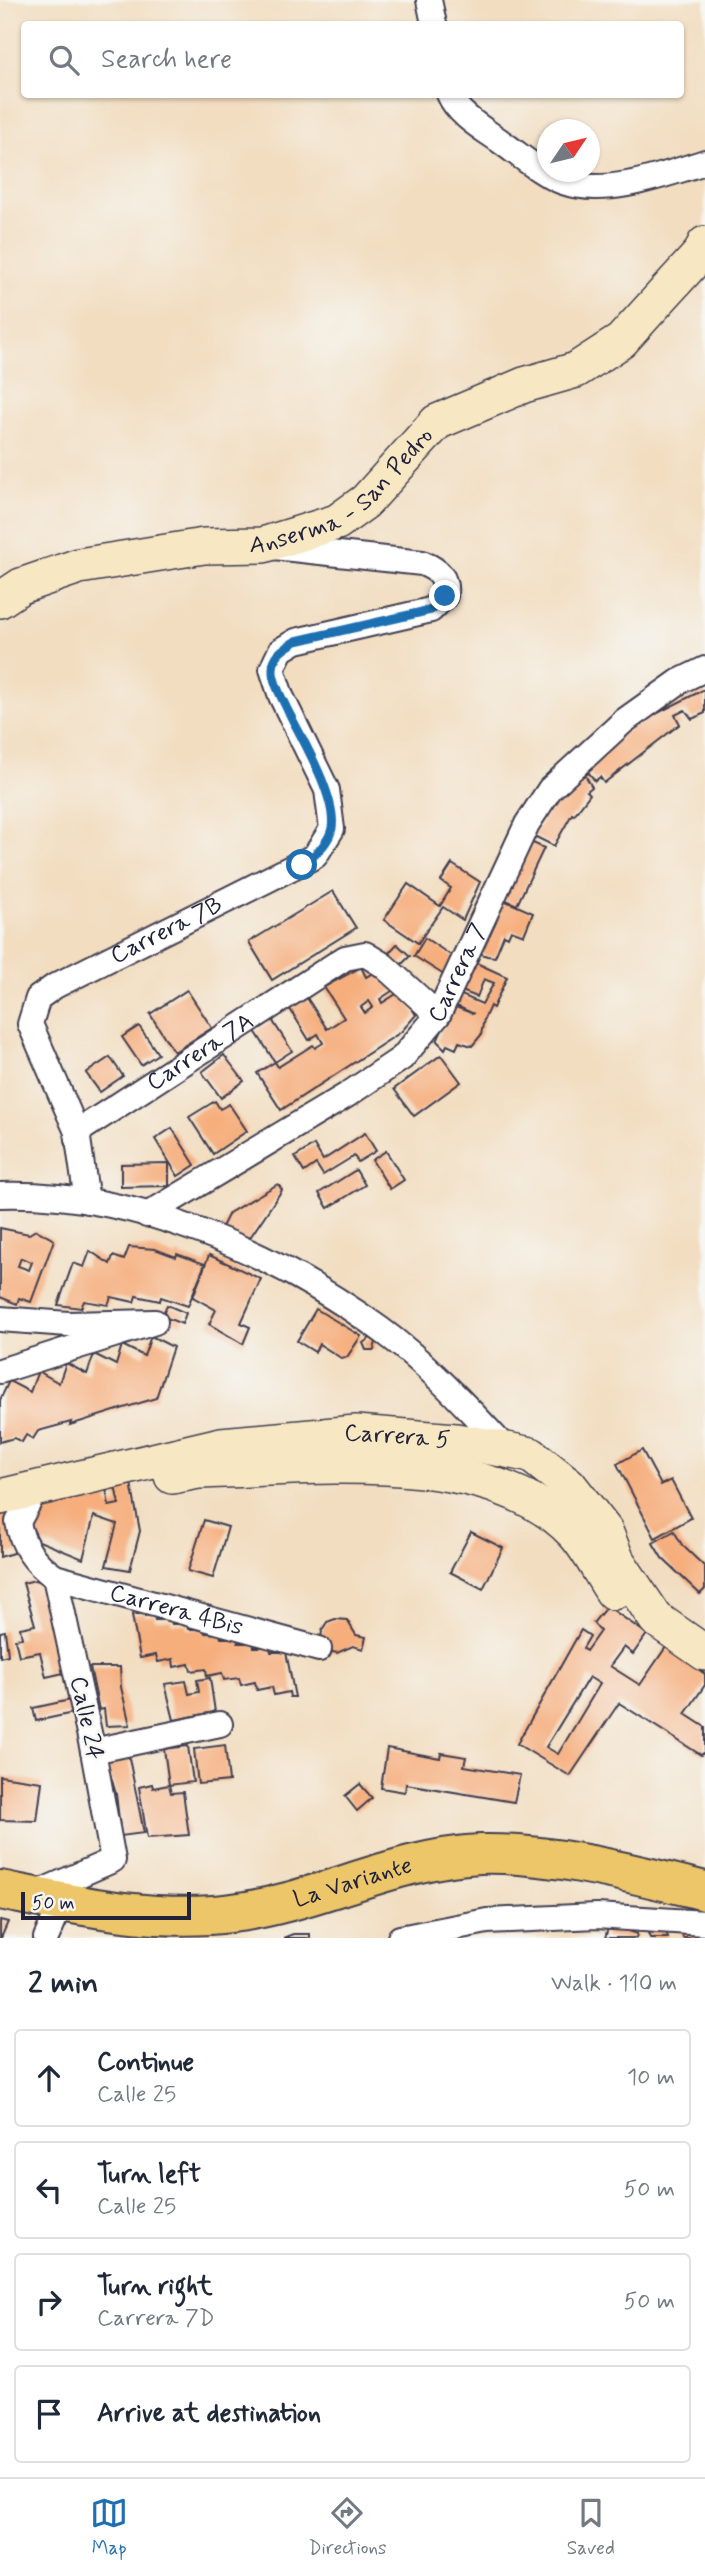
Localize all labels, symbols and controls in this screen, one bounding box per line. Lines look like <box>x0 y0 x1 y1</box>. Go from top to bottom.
search box <box>21 21 684 98</box>
icon: search <box>45 41 83 79</box>
text: Search here <box>101 43 232 77</box>
north arrow <box>537 119 600 182</box>
street label: Anserma - San Pedro <box>249 421 440 561</box>
route end <box>429 580 460 611</box>
route start <box>286 849 317 880</box>
street label: Carrera 7B <box>105 889 228 971</box>
street label: Carrera 7 <box>421 918 494 1028</box>
street label: Carrera 7A <box>141 1006 260 1098</box>
street label: Carrera 5 <box>343 1417 451 1456</box>
street label: Carrera 4Bis <box>106 1577 247 1643</box>
street label: Calle 24 <box>62 1673 110 1763</box>
street label: La Variante <box>290 1850 415 1915</box>
scale bar <box>21 1889 191 1921</box>
text: 50 m <box>32 1891 75 1916</box>
text: 2 min <box>28 1964 98 2003</box>
text: Walk · 110 m <box>551 1969 677 1999</box>
text: Continue <box>97 2046 194 2080</box>
icon: ahead <box>30 2059 68 2097</box>
text: 10 m <box>627 2063 675 2093</box>
text: Calle 25 <box>97 2080 176 2110</box>
text: Turn left <box>97 2158 201 2192</box>
icon: left <box>30 2171 68 2209</box>
text: 50 m <box>624 2175 675 2205</box>
text: Calle 25 <box>97 2192 176 2222</box>
text: Turn right <box>97 2270 213 2304</box>
icon: right <box>30 2283 68 2321</box>
text: 50 m <box>624 2287 675 2317</box>
text: Carrera 7D <box>97 2304 215 2334</box>
icon: arrive <box>30 2395 68 2433</box>
text: Arrive at destination <box>97 2397 321 2431</box>
tab: Map <box>90 2494 128 2561</box>
tab: Directions <box>308 2494 387 2561</box>
tab: Saved <box>567 2494 615 2561</box>

